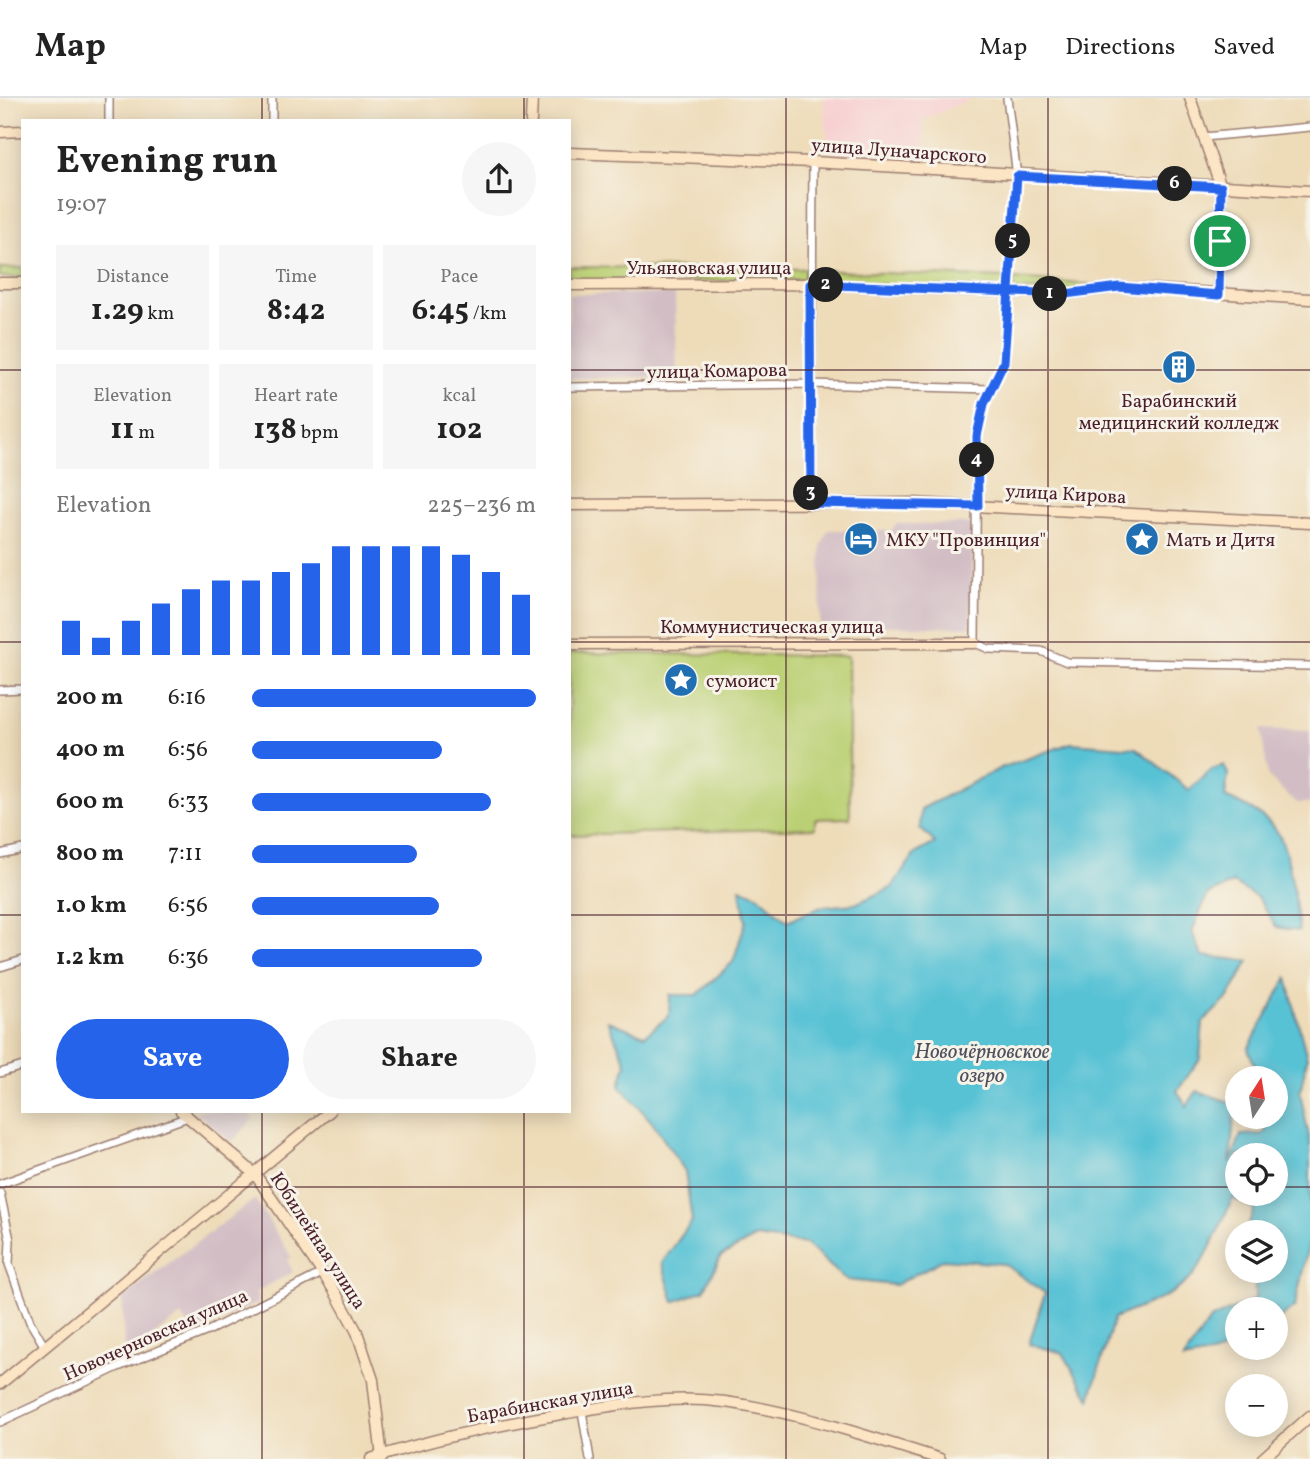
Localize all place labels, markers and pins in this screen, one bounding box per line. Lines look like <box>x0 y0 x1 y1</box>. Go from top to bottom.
pin: 6 <box>1158 166 1192 202</box>
pin <box>1190 211 1250 271</box>
pin: 5 <box>996 223 1030 258</box>
pin: 2 <box>808 268 844 302</box>
pin: 1 <box>1032 276 1068 312</box>
building icon: Барабинский медицинский колледж <box>1160 348 1198 386</box>
place label: Барабинский медицинский колледж <box>1079 389 1279 437</box>
pin: 4 <box>960 442 995 478</box>
pin: 3 <box>794 476 828 510</box>
hotel icon: МКУ "Провинция" <box>842 520 880 558</box>
place icon: Мать и Дитя <box>1123 520 1161 558</box>
place label: МКУ "Провинция" <box>886 528 1046 554</box>
place label: Мать и Дитя <box>1166 528 1275 554</box>
place icon: сумоист <box>662 661 700 699</box>
place label: сумоист <box>706 669 778 695</box>

